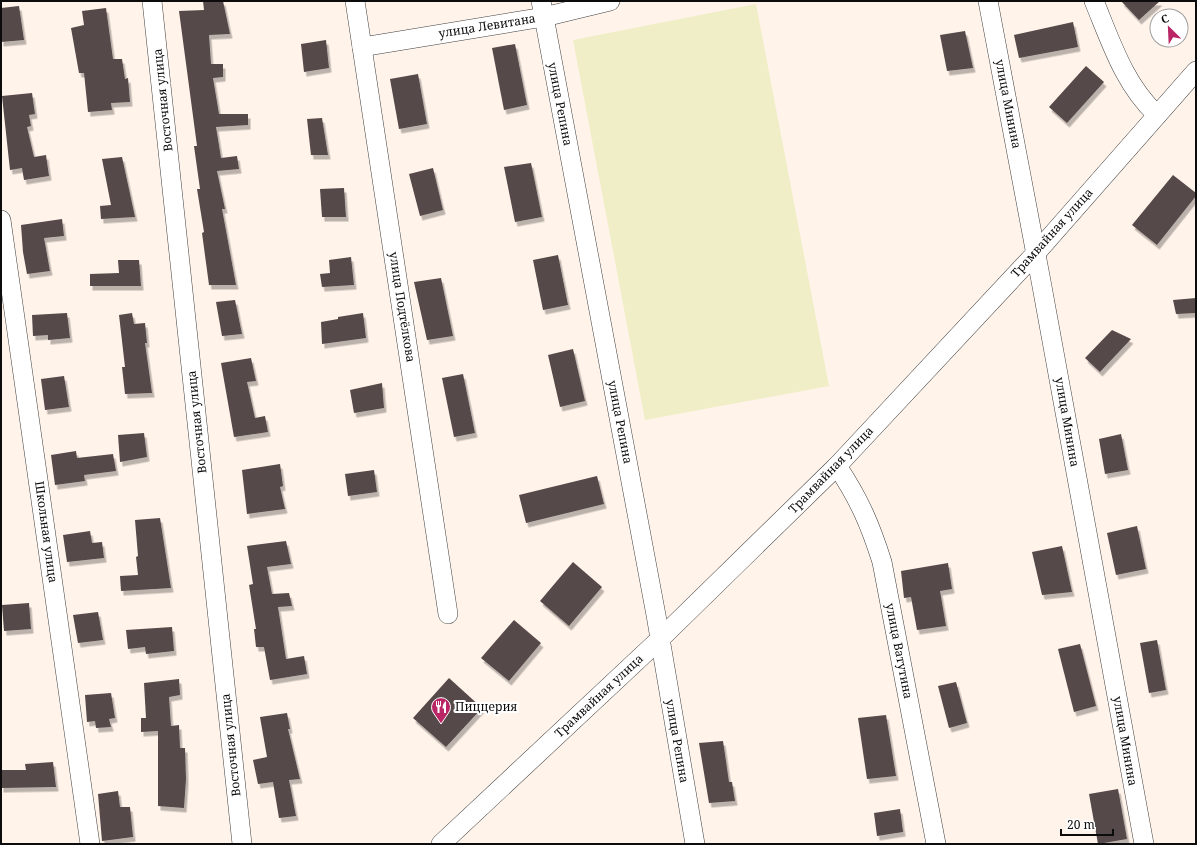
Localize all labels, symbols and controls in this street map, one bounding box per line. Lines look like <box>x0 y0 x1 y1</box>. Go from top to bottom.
north arrow <box>1149 8 1189 48</box>
street label: улица Левитана <box>437 9 537 42</box>
text: С <box>1158 10 1171 27</box>
street label: Восточная улица <box>149 48 176 152</box>
street label: улица Минина <box>991 58 1026 150</box>
street label: улица Репина <box>544 61 577 147</box>
street label: Трамвайная улица <box>1007 184 1097 281</box>
street label: улица Подтёлкова <box>385 250 420 364</box>
street label: Восточная улица <box>183 370 210 474</box>
street label: улица Минина <box>1051 376 1084 468</box>
street label: улица Репина <box>604 379 637 465</box>
street label: Трамвайная улица <box>784 422 877 517</box>
street label: Школьная улица <box>31 480 62 584</box>
street label: улица Ватутина <box>882 601 917 700</box>
street label: Трамвайная улица <box>551 650 647 741</box>
street label: Восточная улица <box>217 693 244 797</box>
street label: улица Минина <box>1109 695 1142 787</box>
restaurant icon: Пиццерия <box>430 696 452 724</box>
place label: Пиццерия <box>455 698 518 715</box>
street label: улица Репина <box>662 698 693 784</box>
scale bar <box>1061 811 1113 837</box>
text: 20 m <box>1067 816 1095 833</box>

